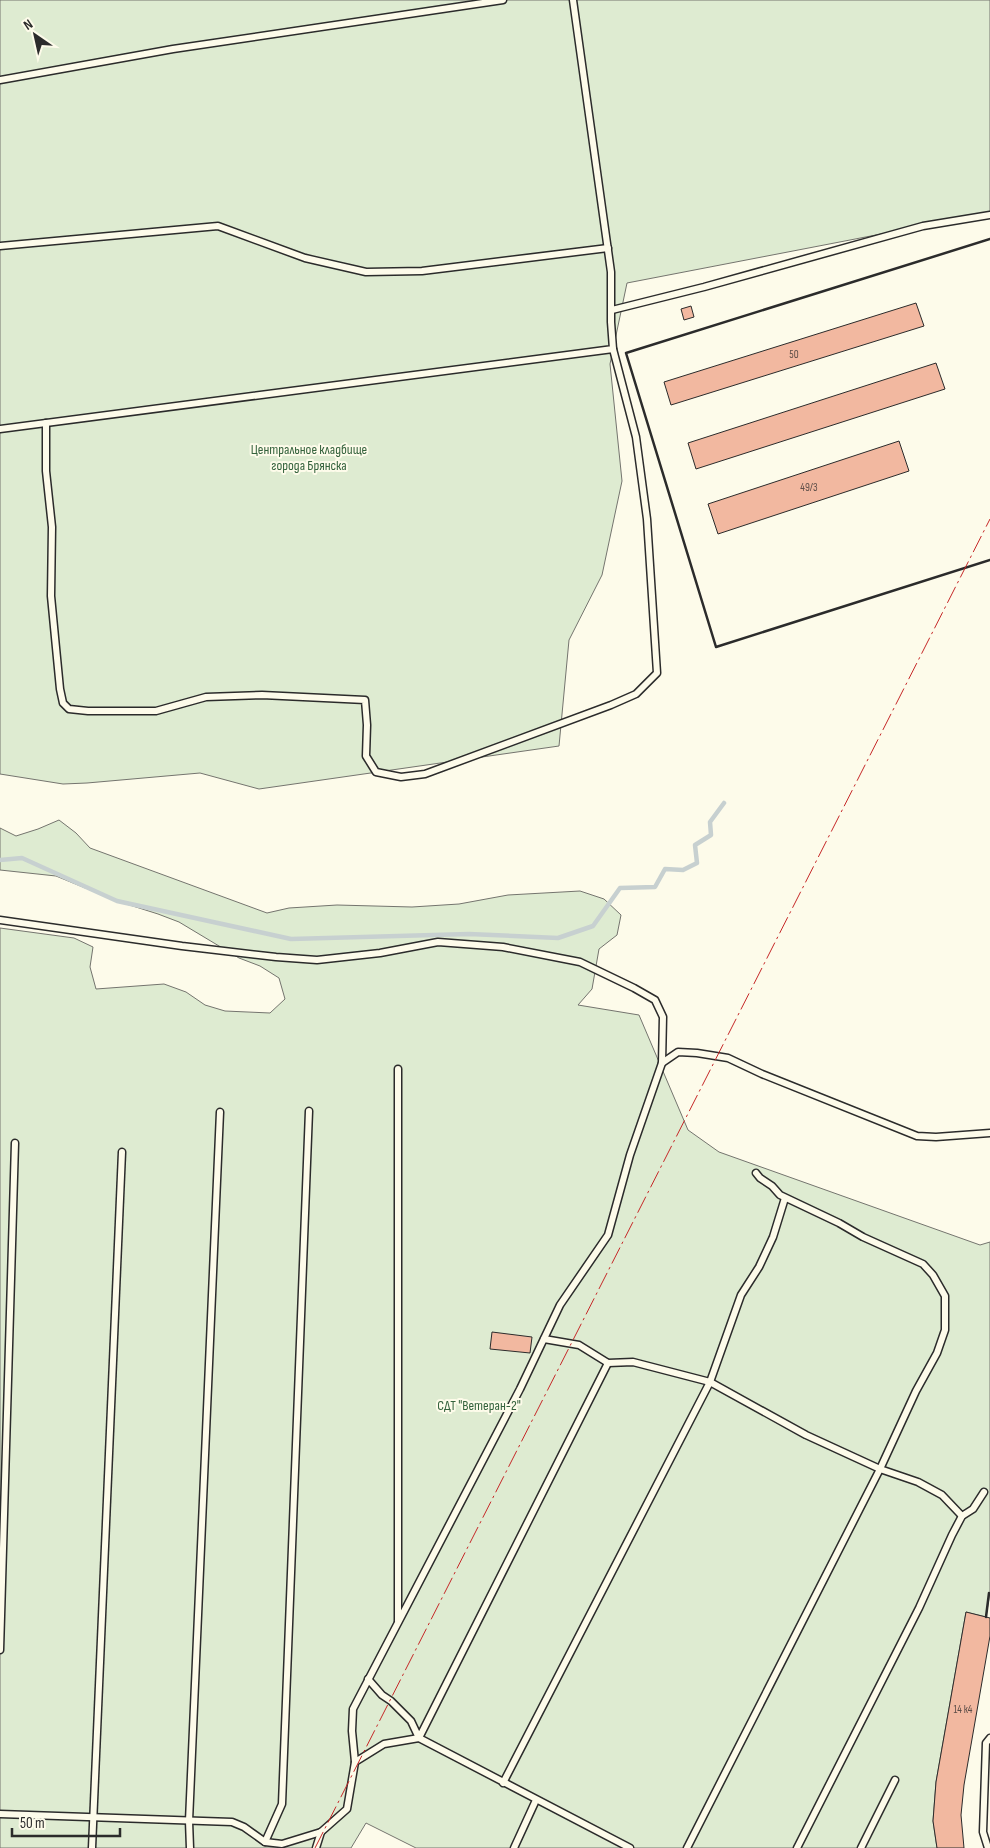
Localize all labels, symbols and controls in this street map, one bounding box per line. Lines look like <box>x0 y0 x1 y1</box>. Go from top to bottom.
north arrow <box>10 10 60 60</box>
text: N <box>20 15 36 34</box>
house number: 50 <box>789 348 799 361</box>
park label: Центральное кладбище города Брянска <box>251 441 367 474</box>
house number: 49/3 <box>800 481 818 494</box>
park label: СДТ "Ветеран-2" <box>437 1397 521 1414</box>
house number: 14 к4 <box>954 1703 973 1716</box>
scale bar <box>12 1806 120 1838</box>
text: 50 m <box>20 1814 45 1833</box>

